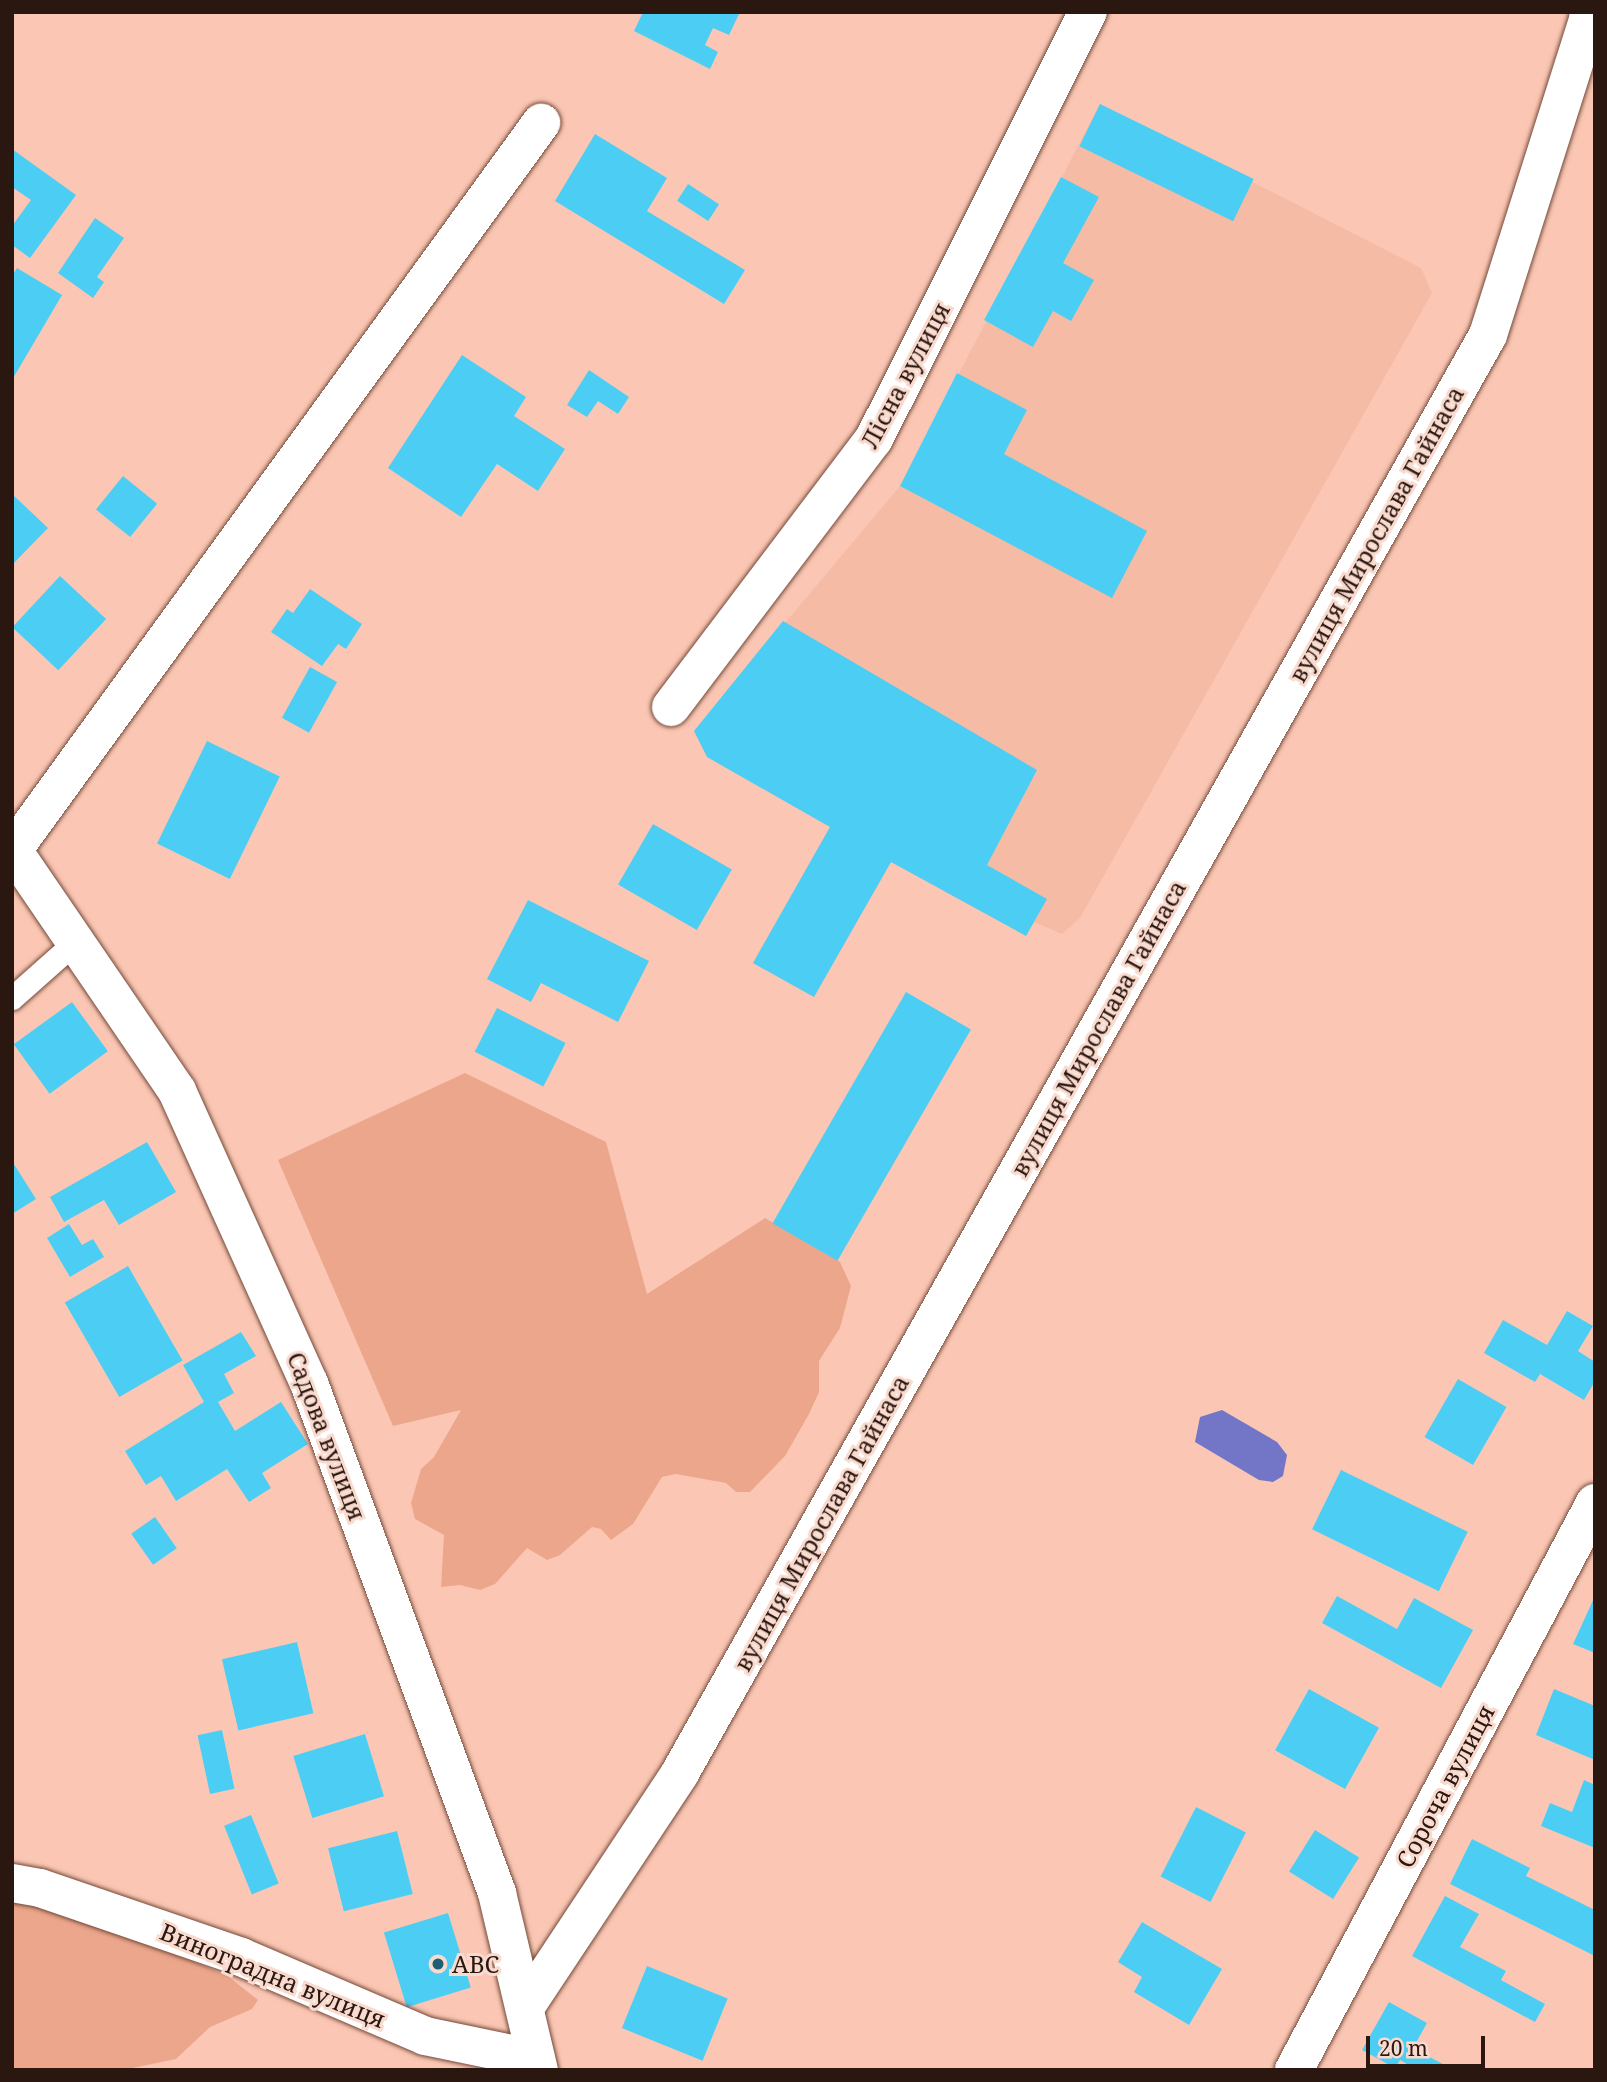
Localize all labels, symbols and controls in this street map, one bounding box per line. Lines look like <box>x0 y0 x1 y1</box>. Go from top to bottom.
street label: Лісна вулиця <box>854 297 956 453</box>
street label: вулиця Мирослава Гайнаса <box>1282 381 1470 687</box>
street label: вулиця Мирослава Гайнаса <box>1004 875 1192 1181</box>
street label: Садова вулиця <box>282 1348 372 1524</box>
street label: вулиця Мирослава Гайнаса <box>727 1370 915 1676</box>
street label: Сороча вулиця <box>1390 1700 1500 1872</box>
street label: Виноградна вулиця <box>156 1917 390 2033</box>
place label: ABC <box>452 1950 499 1978</box>
marker: ABC <box>430 1956 446 1972</box>
scale bar <box>1369 2022 1488 2066</box>
text: 20 m <box>1379 2034 1428 2062</box>

